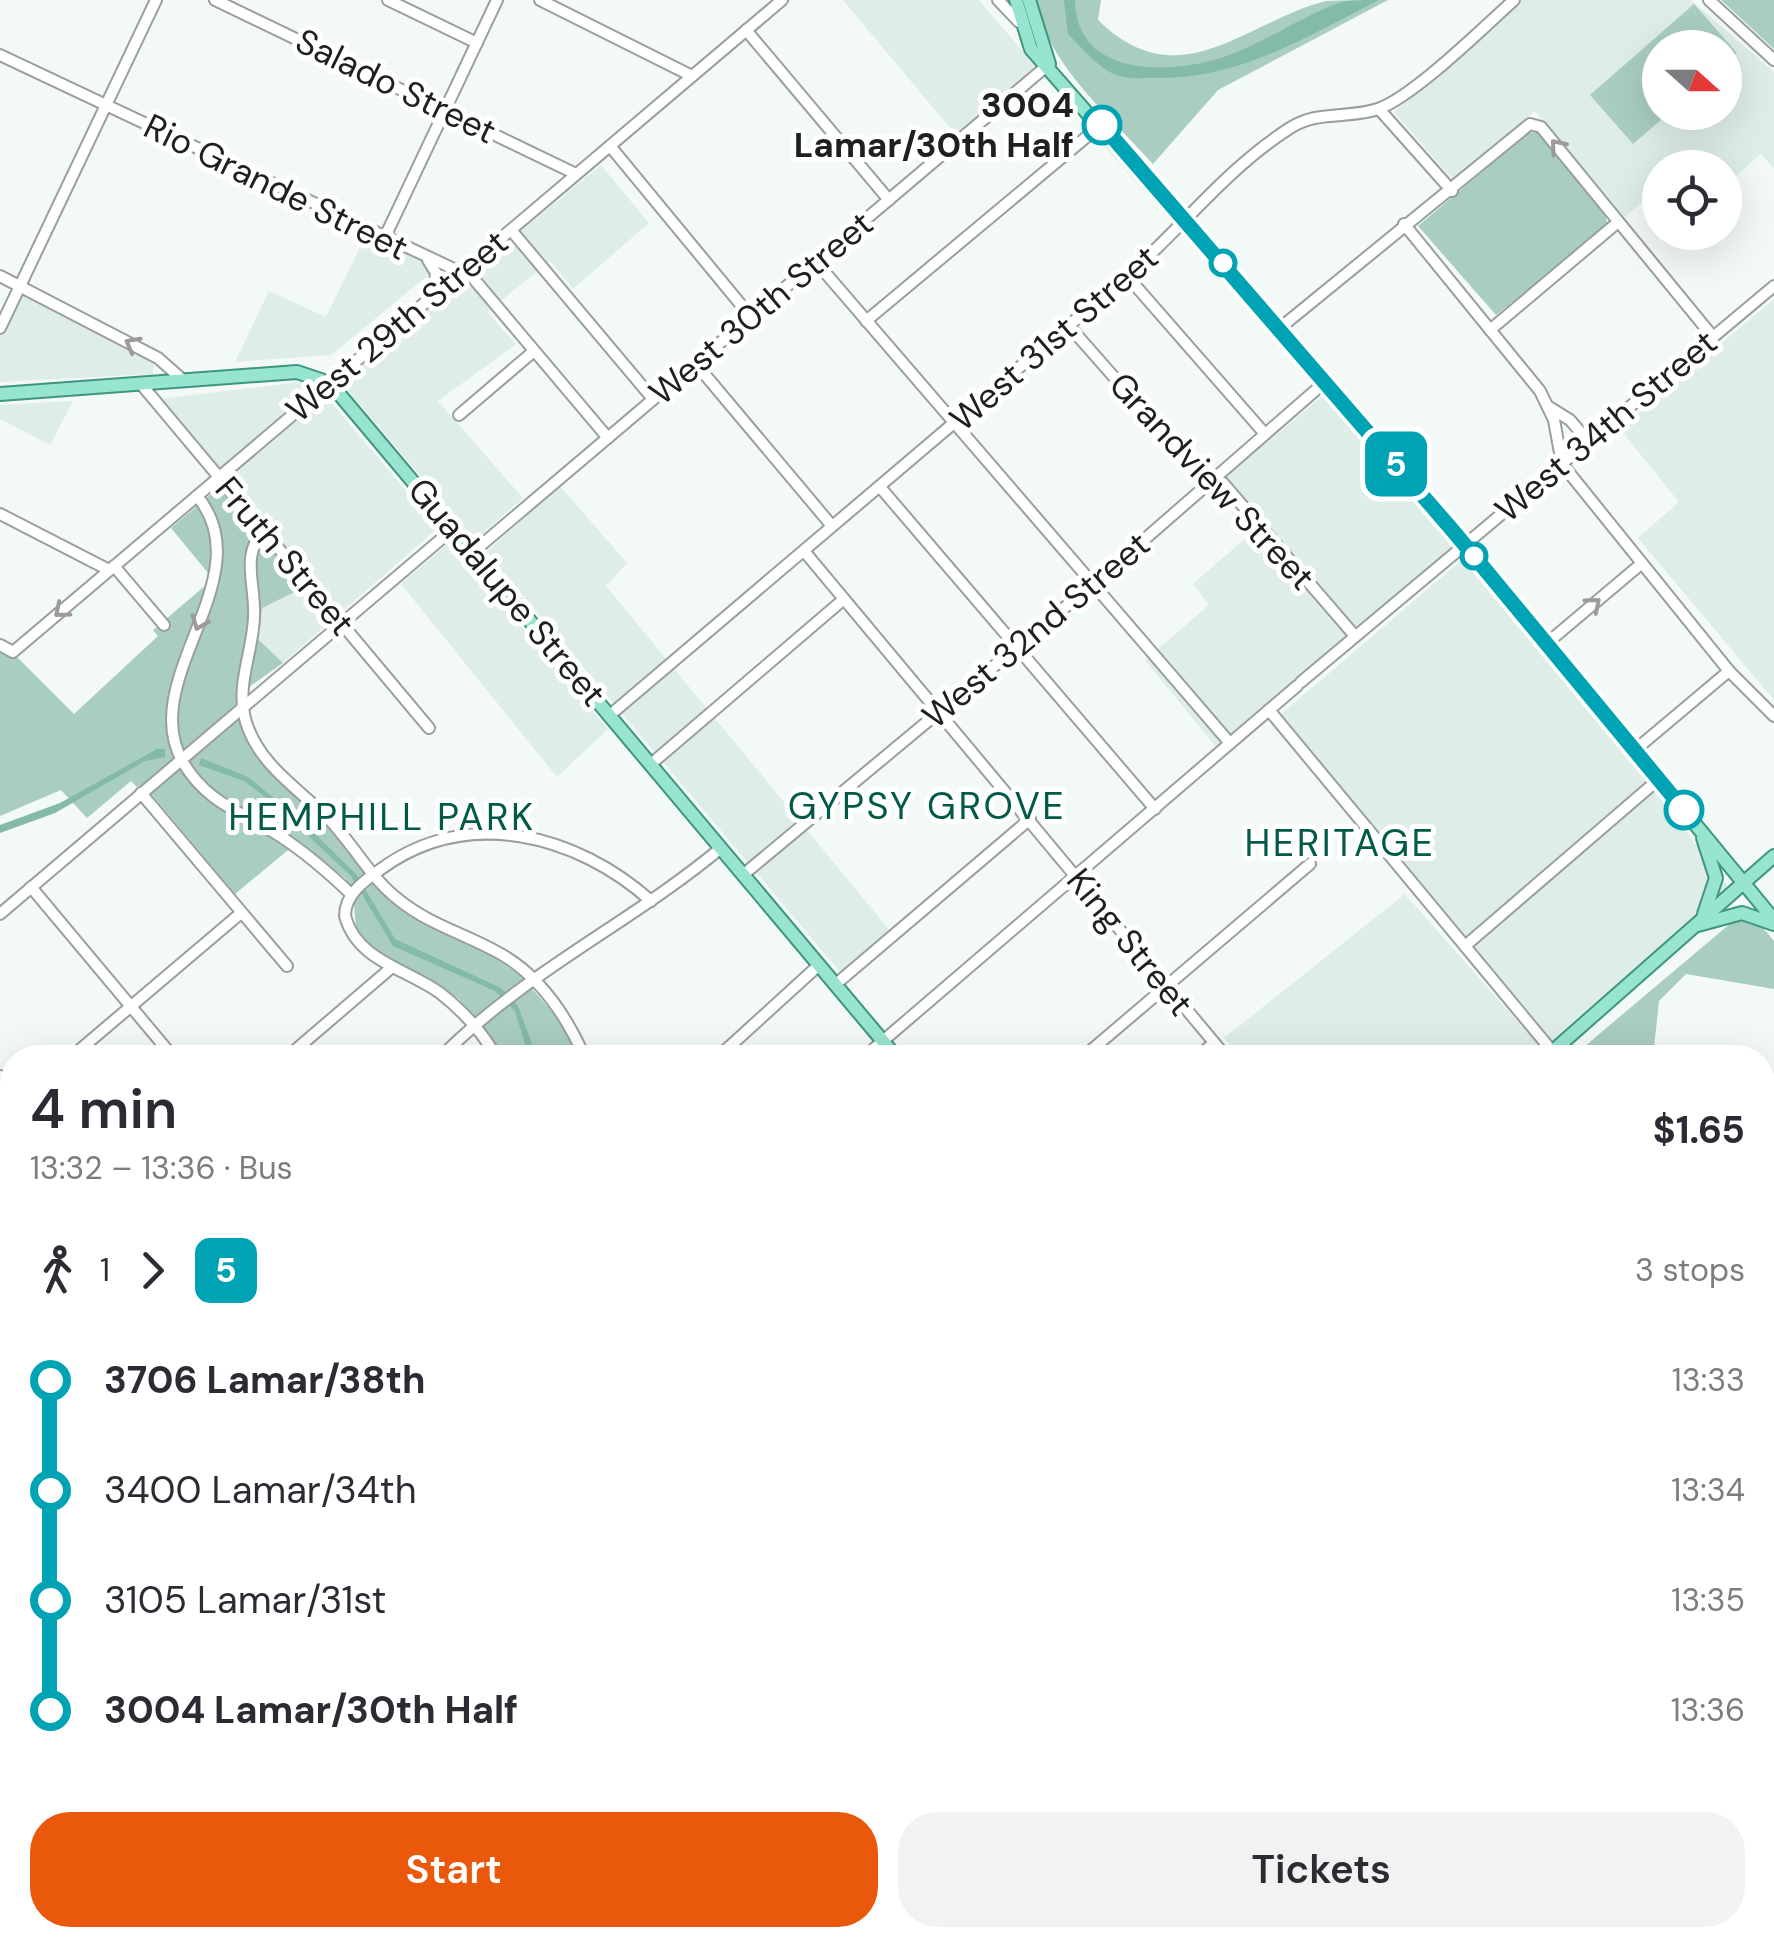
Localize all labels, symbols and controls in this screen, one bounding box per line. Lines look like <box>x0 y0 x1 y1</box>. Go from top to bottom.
street label: Salado Street <box>288 18 504 154</box>
north arrow <box>1642 30 1742 130</box>
map controls <box>1642 30 1742 250</box>
place label: 3004 Lamar/30th Half <box>794 82 1074 168</box>
street label: Rio Grande Street <box>136 103 416 271</box>
marker: 3004 Lamar/30th Half <box>1083 106 1121 144</box>
one-way arrow <box>1551 140 1569 158</box>
button: locate <box>1642 150 1742 250</box>
street label: West 30th Street <box>639 201 883 415</box>
street label: West 29th Street <box>277 220 517 432</box>
street label: West 31st Street <box>940 235 1168 441</box>
unlabelled marker <box>1210 250 1236 276</box>
street label: West 34th Street <box>1485 320 1727 532</box>
one-way arrow <box>125 336 143 356</box>
street label: Grandview Street <box>1099 362 1325 600</box>
line badge: 5 <box>1364 432 1428 496</box>
text: 5 <box>1385 441 1407 487</box>
street label: Fruth Street <box>205 467 365 645</box>
street label: Guadalupe Street <box>398 468 616 716</box>
street label: West 32nd Street <box>913 521 1159 739</box>
unlabelled marker <box>1461 543 1487 569</box>
one-way arrow <box>1582 598 1601 616</box>
one-way arrow <box>54 599 72 617</box>
one-way arrow <box>190 613 210 631</box>
district label: GYPSY GROVE <box>788 781 1066 831</box>
unlabelled marker <box>1665 791 1703 829</box>
district label: HEMPHILL PARK <box>228 792 536 842</box>
district label: HERITAGE <box>1244 818 1436 868</box>
street label: King Street <box>1056 859 1204 1025</box>
text: 4 min <box>30 1073 177 1145</box>
text: $1.65 <box>1653 1105 1745 1155</box>
text: 13:32 – 13:36 · Bus <box>30 1147 293 1189</box>
icon: walk <box>30 1243 85 1298</box>
icon: forward <box>125 1243 180 1298</box>
text: 5 <box>215 1247 237 1293</box>
text: 1 <box>100 1249 110 1291</box>
text: 3 stops <box>1635 1249 1745 1291</box>
text: 3706 Lamar/38th <box>104 1355 426 1405</box>
text: 13:33 <box>1672 1359 1745 1401</box>
text: 3400 Lamar/34th <box>104 1465 417 1515</box>
text: 13:34 <box>1671 1469 1745 1511</box>
text: 3105 Lamar/31st <box>104 1575 386 1625</box>
text: 13:35 <box>1671 1579 1745 1621</box>
text: 3004 Lamar/30th Half <box>104 1685 518 1735</box>
text: 13:36 <box>1671 1689 1745 1731</box>
button: Start <box>30 1812 878 1927</box>
button: Tickets <box>898 1812 1745 1927</box>

